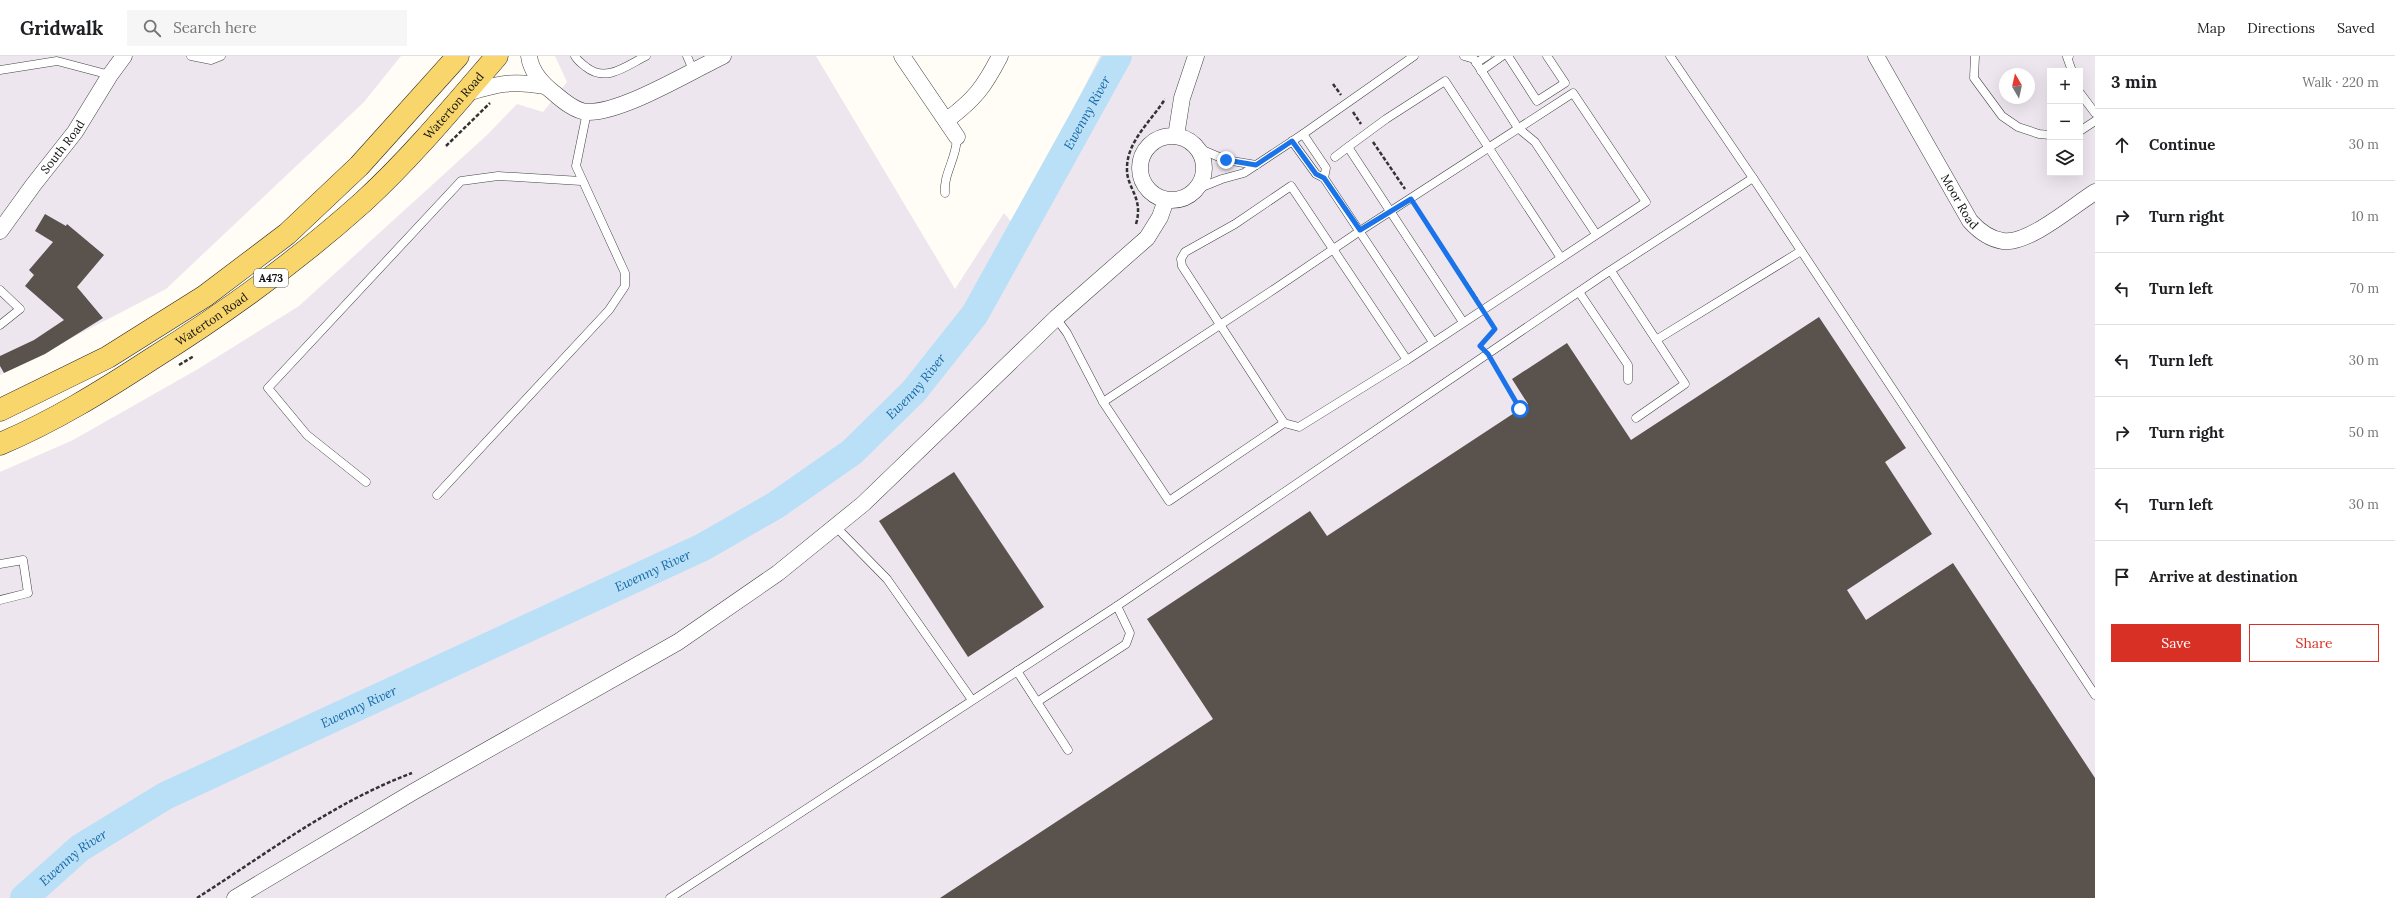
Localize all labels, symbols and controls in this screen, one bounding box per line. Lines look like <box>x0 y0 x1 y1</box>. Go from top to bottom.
search box <box>127 10 407 46</box>
text: Gridwalk <box>20 16 103 40</box>
icon: search <box>141 17 163 39</box>
text: Search here <box>173 18 257 37</box>
text: Map <box>2197 19 2225 37</box>
text: Directions <box>2247 19 2315 37</box>
text: Saved <box>2337 19 2375 37</box>
north arrow <box>1999 68 2035 104</box>
map controls <box>2047 68 2083 176</box>
button: + <box>2047 68 2083 104</box>
street label: Waterton Road <box>420 69 487 142</box>
text: 3 min <box>2111 71 2157 93</box>
water label: Ewenny River <box>1060 73 1114 153</box>
text: Walk · 220 m <box>2302 74 2379 91</box>
button: − <box>2047 104 2083 140</box>
street label: South Road <box>37 117 88 177</box>
icon: ahead <box>2111 134 2133 156</box>
text: Continue <box>2149 135 2215 154</box>
text: 30 m <box>2349 136 2379 153</box>
button: layers <box>2047 140 2083 176</box>
route end <box>1217 151 1235 169</box>
street label: Moor Road <box>1938 171 1982 232</box>
icon: right <box>2111 206 2133 228</box>
text: Turn right <box>2149 207 2225 226</box>
text: 10 m <box>2351 208 2379 225</box>
road number: A473 <box>254 269 288 287</box>
icon: left <box>2111 278 2133 300</box>
text: Turn left <box>2149 279 2213 298</box>
text: 70 m <box>2350 280 2379 297</box>
street label: Waterton Road <box>173 289 251 349</box>
water label: Ewenny River <box>882 350 949 423</box>
icon: left <box>2111 350 2133 372</box>
text: Turn left <box>2149 351 2213 370</box>
text: 30 m <box>2349 352 2379 369</box>
route start <box>1511 400 1529 418</box>
icon: right <box>2111 422 2133 444</box>
text: Turn right <box>2149 423 2225 442</box>
text: 50 m <box>2349 424 2379 441</box>
icon: left <box>2111 494 2133 516</box>
text: Turn left <box>2149 495 2213 514</box>
text: 30 m <box>2349 496 2379 513</box>
water label: Ewenny River <box>612 546 694 596</box>
icon: arrive <box>2111 566 2133 588</box>
text: Arrive at destination <box>2149 567 2298 586</box>
button: Save <box>2111 624 2241 662</box>
button: Share <box>2249 624 2379 662</box>
water label: Ewenny River <box>318 682 400 732</box>
water label: Ewenny River <box>36 826 110 889</box>

